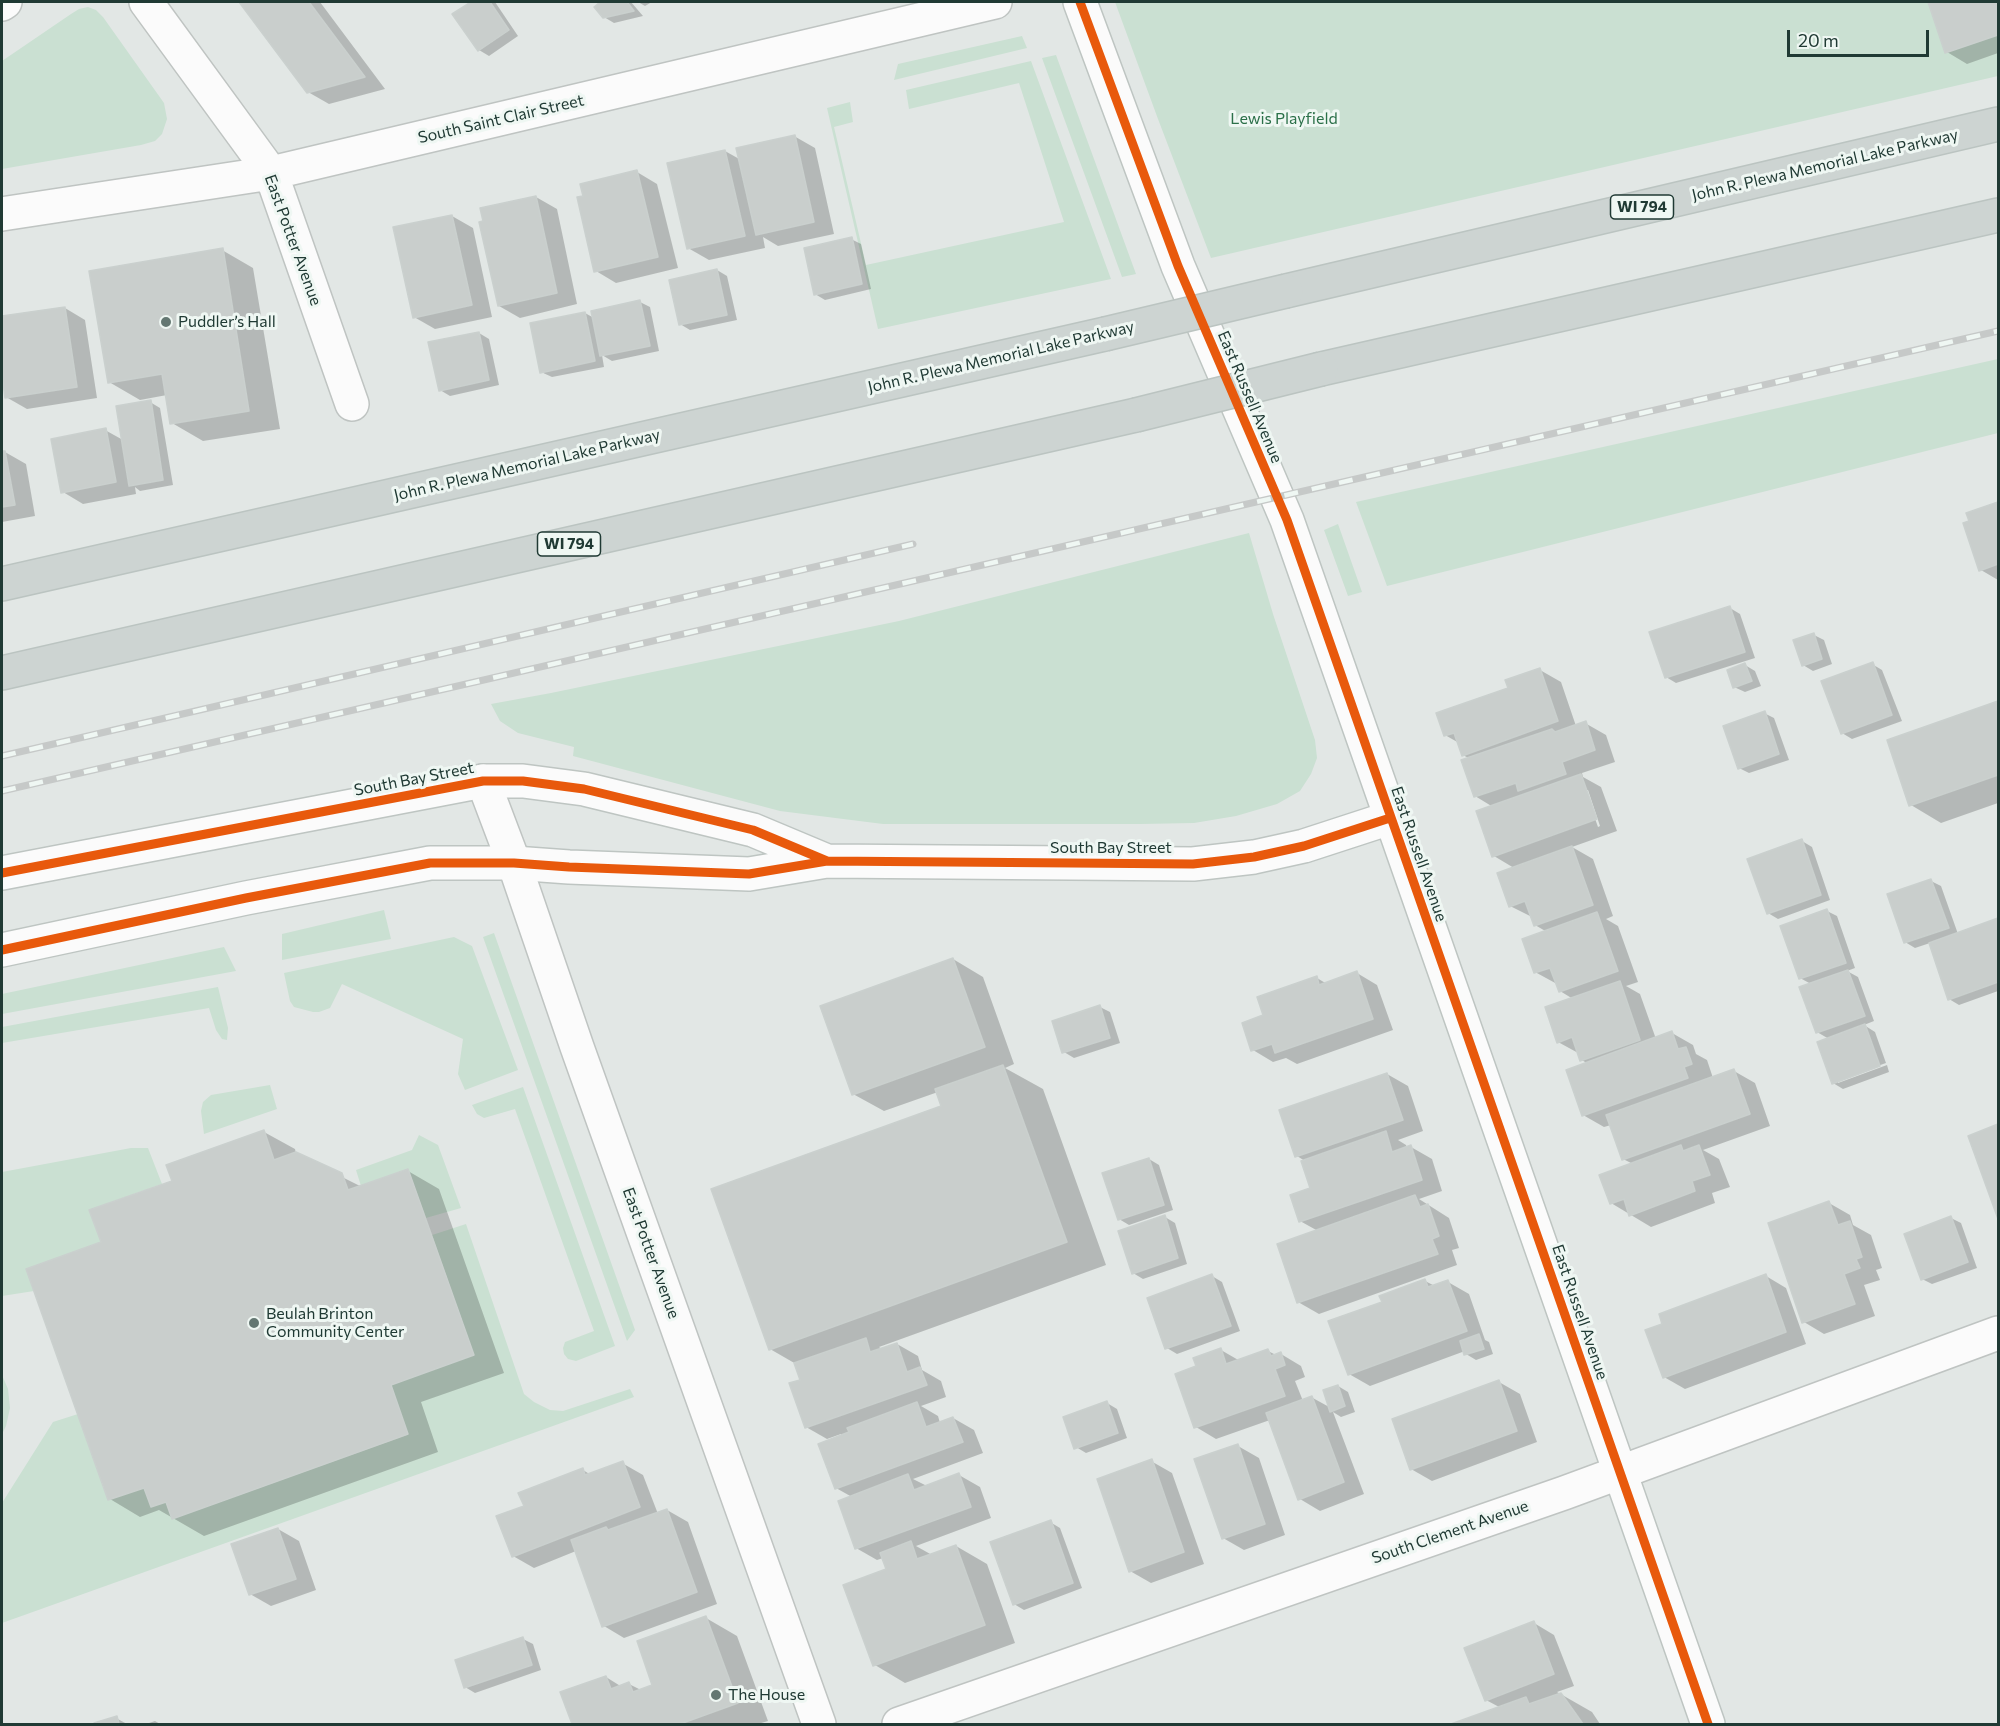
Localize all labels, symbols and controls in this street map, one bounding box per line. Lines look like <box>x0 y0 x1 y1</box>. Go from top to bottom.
scale bar <box>1790 18 1932 56</box>
text: 20 m <box>1798 29 1839 51</box>
street label: South Saint Clair Street <box>416 91 586 147</box>
park label: Lewis Playfield <box>1230 109 1338 129</box>
street label: John R. Plewa Memorial Lake Parkway <box>1690 125 1960 205</box>
street label: East Potter Avenue <box>260 172 326 308</box>
road number: WI 794 <box>1610 195 1674 219</box>
place label: Puddler’s Hall <box>178 312 276 332</box>
marker: Puddler’s Hall <box>159 315 173 329</box>
street label: John R. Plewa Memorial Lake Parkway <box>866 317 1136 397</box>
street label: East Russell Avenue <box>1213 328 1287 466</box>
street label: John R. Plewa Memorial Lake Parkway <box>392 425 662 505</box>
road number: WI 794 <box>538 532 600 556</box>
street label: South Bay Street <box>352 758 476 800</box>
street label: East Russell Avenue <box>1387 784 1451 924</box>
street label: South Bay Street <box>1050 838 1172 858</box>
street label: East Potter Avenue <box>618 1185 684 1321</box>
street label: East Russell Avenue <box>1548 1242 1612 1382</box>
place label: Beulah Brinton Community Center <box>266 1304 404 1342</box>
marker: Beulah Brinton Community Center <box>247 1316 261 1330</box>
street label: South Clement Avenue <box>1369 1496 1531 1568</box>
place label: The House <box>728 1685 805 1705</box>
marker: The House <box>709 1688 723 1702</box>

